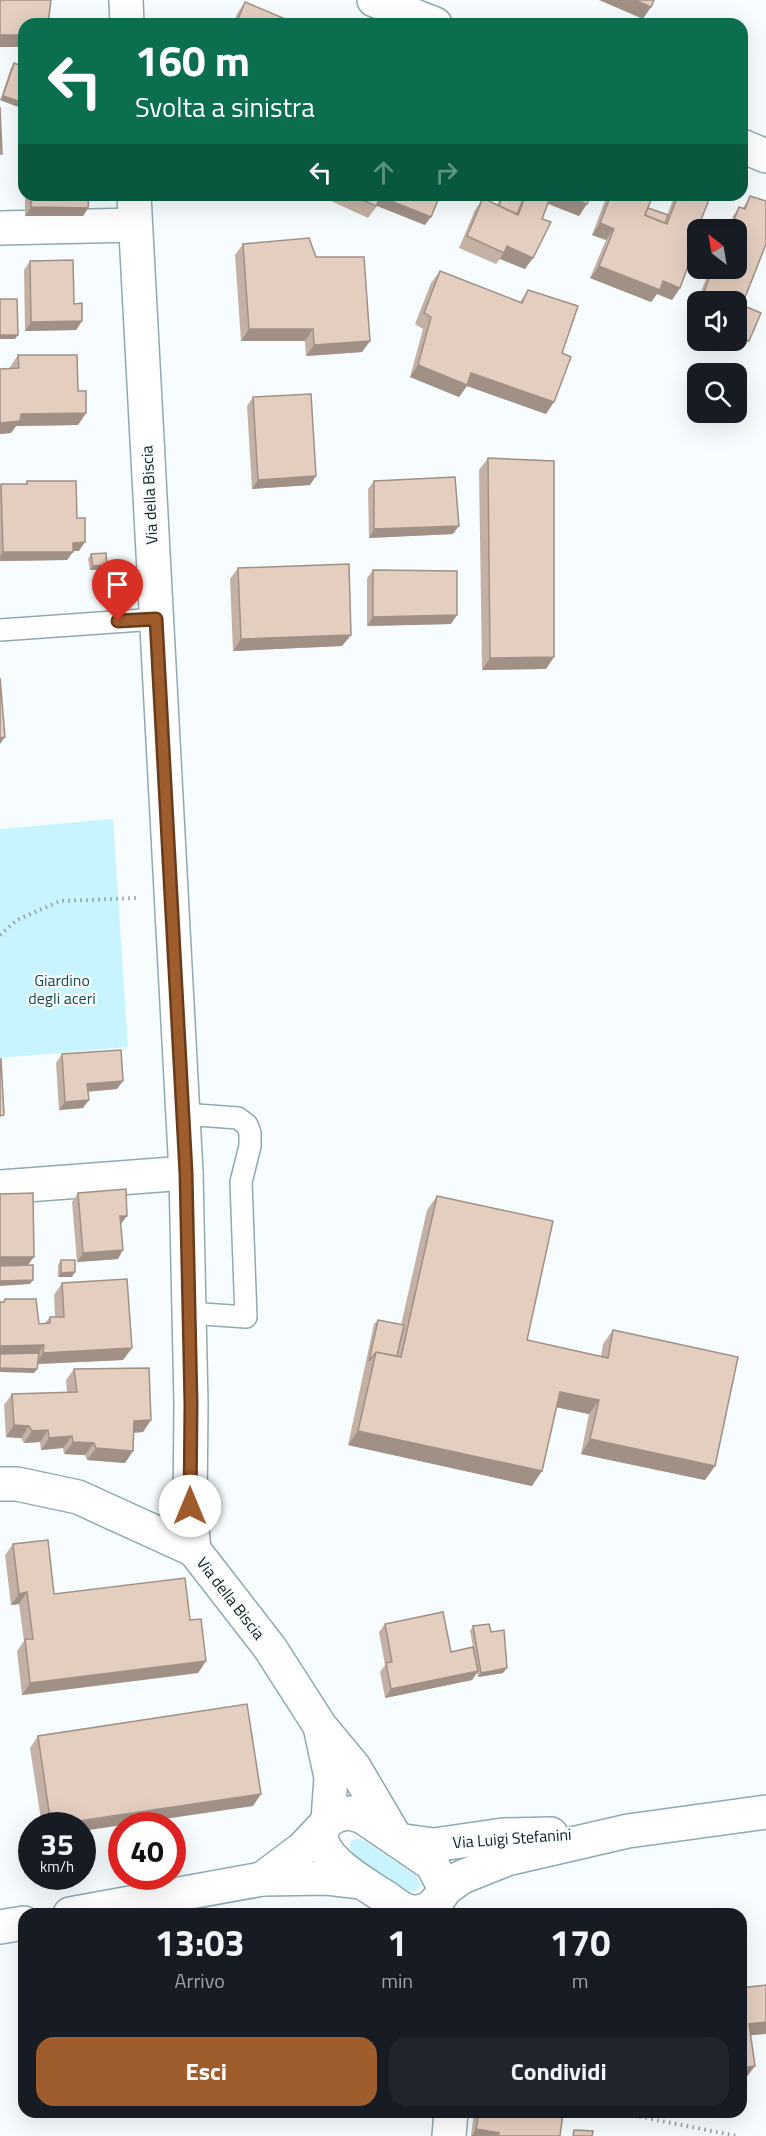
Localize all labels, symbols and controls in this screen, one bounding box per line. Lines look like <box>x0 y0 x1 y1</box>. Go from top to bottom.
text: 160 m <box>135 28 250 92</box>
icon: left <box>36 42 114 120</box>
text: Svolta a sinistra <box>135 86 315 127</box>
icon: left <box>304 156 337 189</box>
icon: ahead <box>367 156 400 189</box>
icon: right <box>430 156 463 189</box>
north arrow <box>687 219 747 279</box>
map controls <box>687 219 747 423</box>
button: sound <box>687 291 747 351</box>
button: search <box>687 363 747 423</box>
street label: Via della Biscia <box>134 445 164 545</box>
pin <box>92 559 143 621</box>
icon: arrive <box>101 568 134 601</box>
park label: Giardino degli aceri <box>28 968 96 1010</box>
position arrow <box>158 1474 222 1538</box>
street label: Via della Biscia <box>191 1552 271 1644</box>
speed limit sign: 40 <box>108 1812 186 1890</box>
text: 35 <box>40 1821 74 1867</box>
street label: Via Luigi Stefanini <box>452 1822 572 1854</box>
text: km/h <box>40 1855 74 1878</box>
text: 13:03 <box>155 1915 245 1970</box>
text: 1 <box>387 1915 407 1970</box>
text: 170 <box>550 1915 610 1970</box>
text: Arrivo <box>175 1965 225 1996</box>
text: min <box>381 1965 413 1996</box>
text: m <box>572 1965 588 1996</box>
button: Esci <box>36 2037 377 2106</box>
button: Condividi <box>389 2037 729 2106</box>

